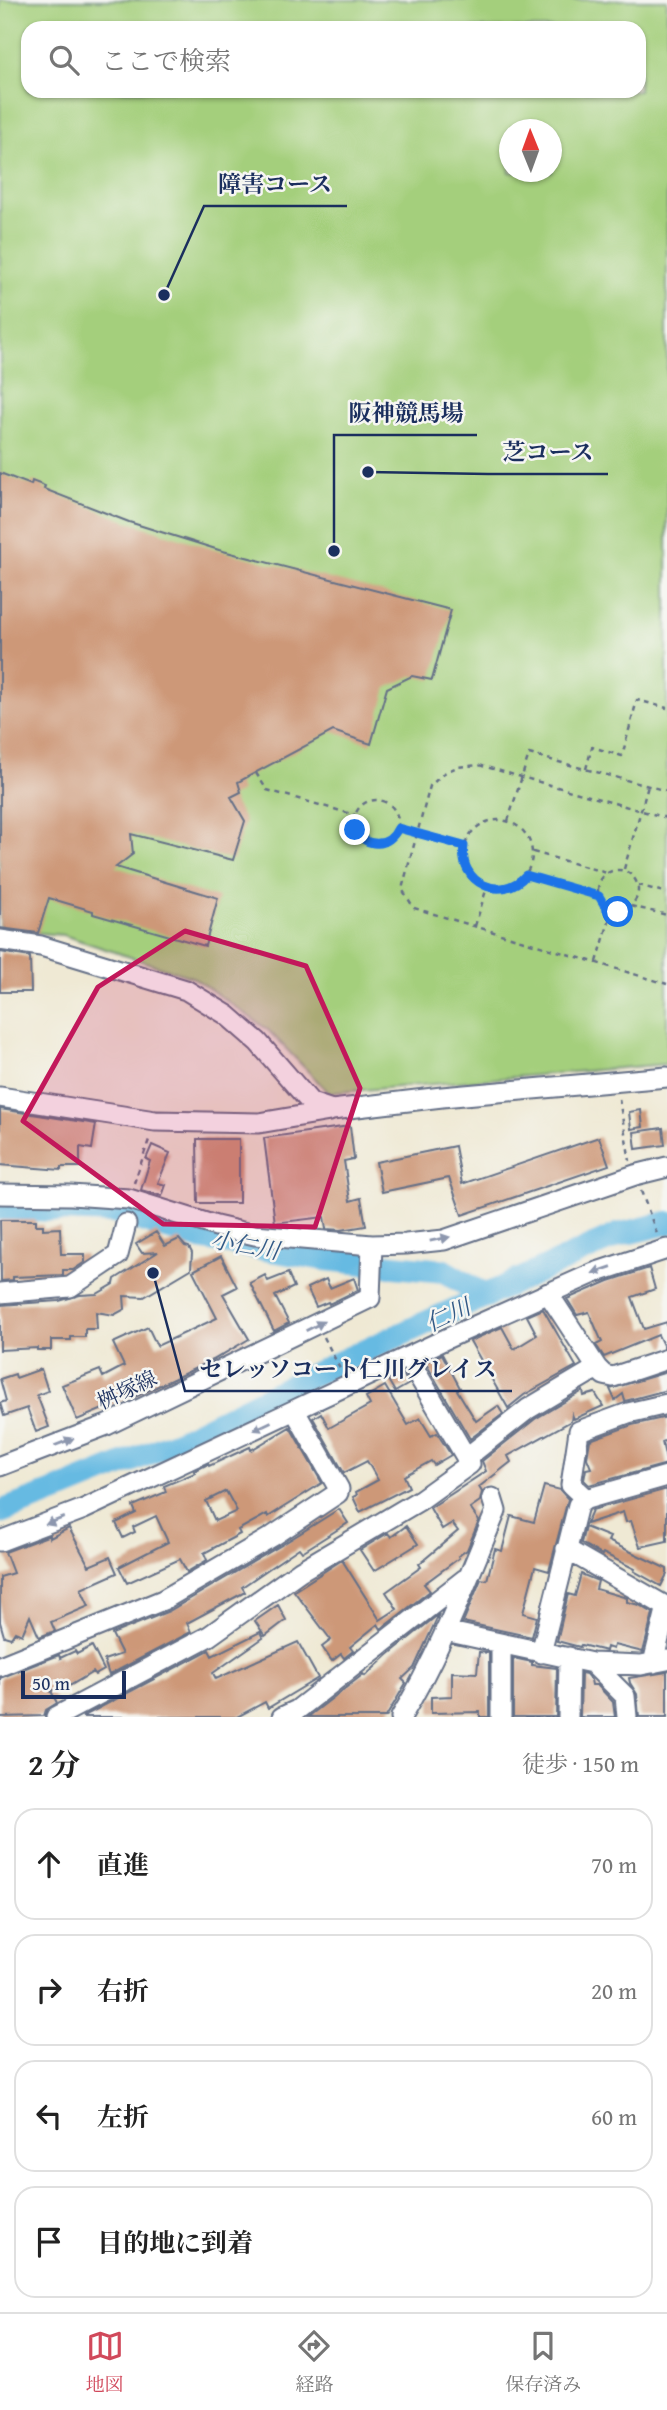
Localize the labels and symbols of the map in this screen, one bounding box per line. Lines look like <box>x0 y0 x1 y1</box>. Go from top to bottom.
north arrow <box>499 119 562 182</box>
callout: 障害コース <box>204 162 347 206</box>
text: 障害コース <box>218 167 332 200</box>
callout: 阪神競馬場 <box>334 391 477 435</box>
text: 阪神競馬場 <box>349 396 464 429</box>
callout: 芝コース <box>488 430 608 474</box>
text: 芝コース <box>503 435 593 468</box>
route end <box>339 814 370 845</box>
route start <box>602 896 633 927</box>
water label: 小仁川 <box>208 1222 285 1267</box>
one-way arrow <box>429 1234 451 1245</box>
one-way arrow <box>592 1265 613 1276</box>
water label: 仁川 <box>420 1289 478 1339</box>
one-way arrow <box>305 1320 325 1332</box>
callout: セレッソコート仁川グレイス <box>185 1347 512 1391</box>
text: セレッソコート仁川グレイス <box>200 1352 496 1385</box>
street label: 桝塚線 <box>92 1362 162 1417</box>
one-way arrow <box>252 1421 272 1432</box>
one-way arrow <box>53 1436 74 1447</box>
one-way arrow <box>44 1515 65 1526</box>
scale bar <box>21 1668 126 1700</box>

